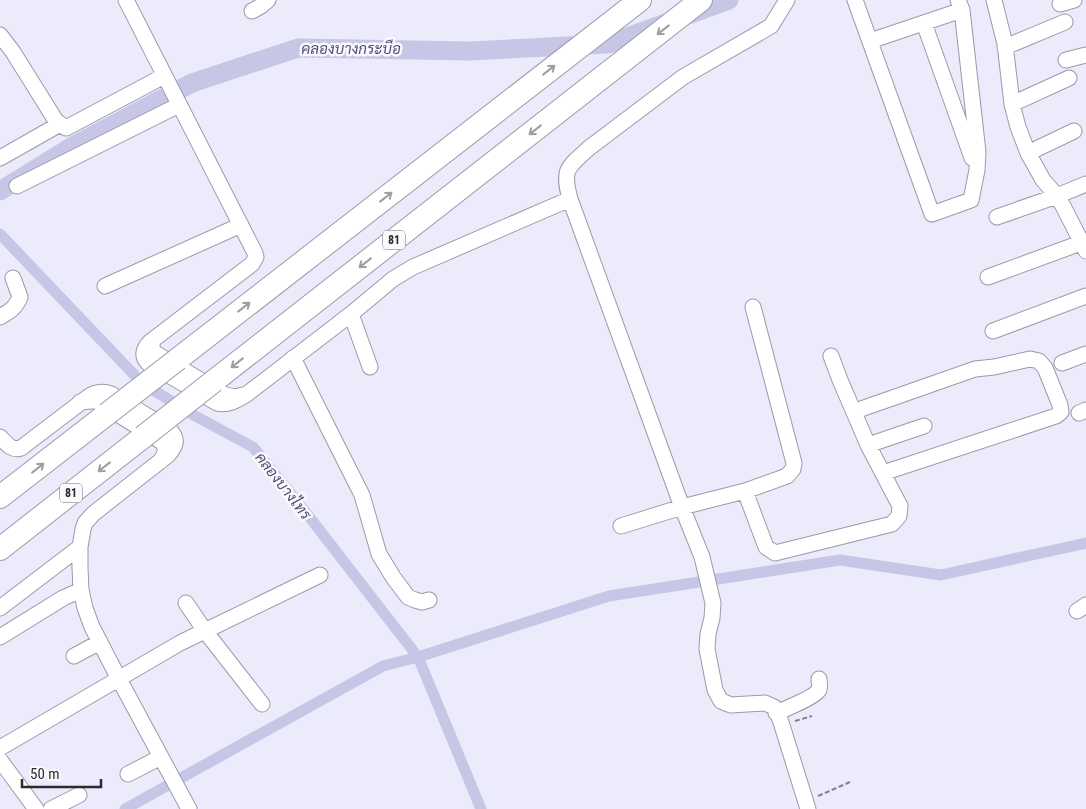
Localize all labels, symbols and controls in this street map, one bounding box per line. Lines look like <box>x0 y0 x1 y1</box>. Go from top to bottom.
one-way arrow <box>656 24 669 35</box>
water label: คลองบางกระบือ <box>301 39 401 58</box>
one-way arrow <box>542 65 556 75</box>
one-way arrow <box>528 124 541 135</box>
one-way arrow <box>379 191 392 202</box>
road number: 81 <box>383 230 405 250</box>
one-way arrow <box>359 257 372 268</box>
one-way arrow <box>237 302 250 313</box>
one-way arrow <box>231 357 244 368</box>
water label: คลองบางไทร <box>251 448 316 524</box>
one-way arrow <box>32 462 45 473</box>
one-way arrow <box>98 462 111 473</box>
road number: 81 <box>60 483 82 502</box>
scale bar <box>22 756 101 788</box>
text: 50 m <box>30 765 60 783</box>

